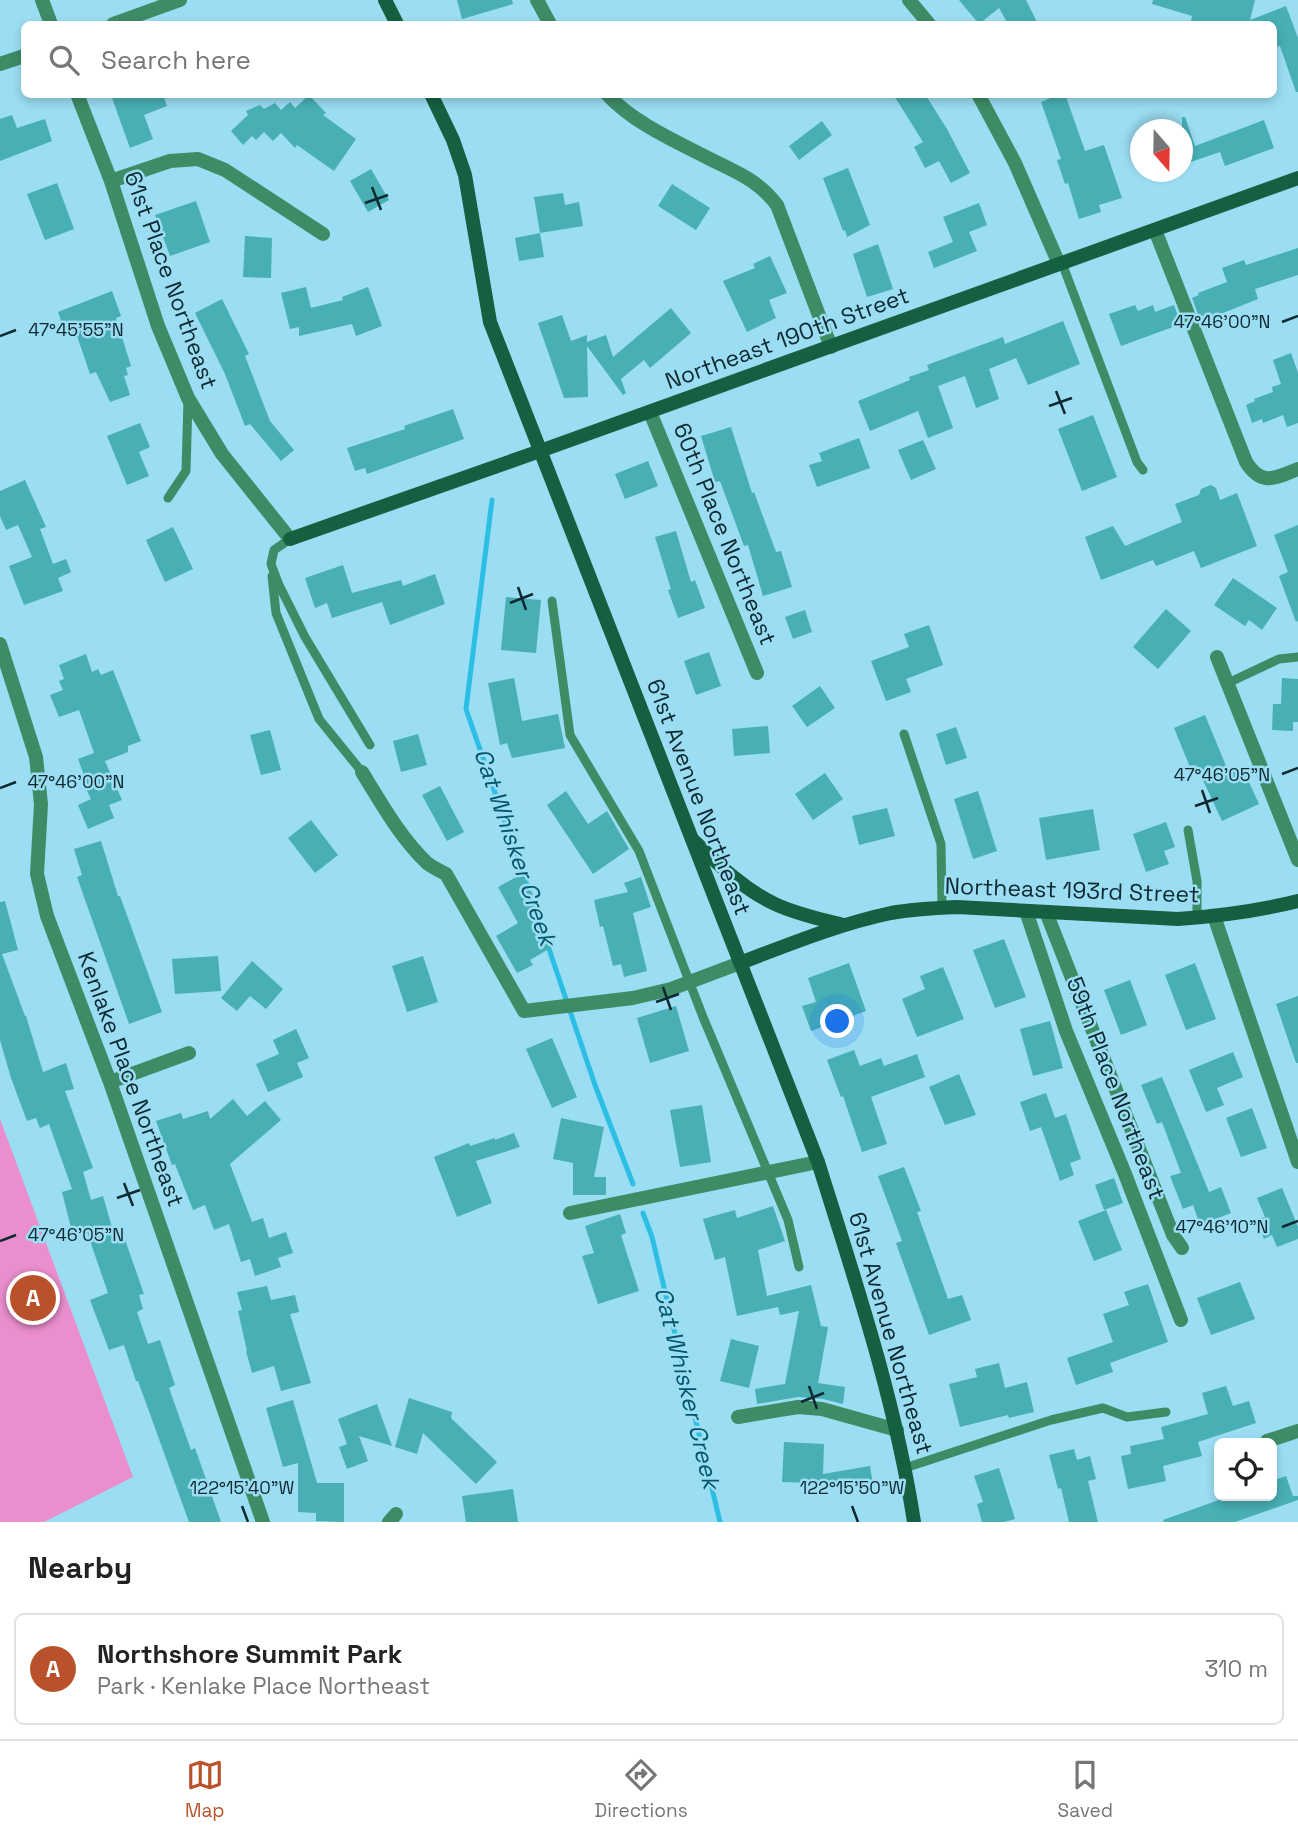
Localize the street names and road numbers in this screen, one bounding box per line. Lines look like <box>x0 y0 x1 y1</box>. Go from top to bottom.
street label: 61st Place Northeast <box>118 167 224 393</box>
street label: Northeast 190th Street <box>661 280 913 396</box>
street label: 60th Place Northeast <box>667 418 783 650</box>
street label: 61st Avenue Northeast <box>640 675 758 919</box>
street label: Northeast 193rd Street <box>944 871 1200 909</box>
street label: Kenlake Place Northeast <box>71 947 191 1211</box>
street label: 59th Place Northeast <box>1060 972 1172 1204</box>
street label: 61st Avenue Northeast <box>842 1208 940 1458</box>

